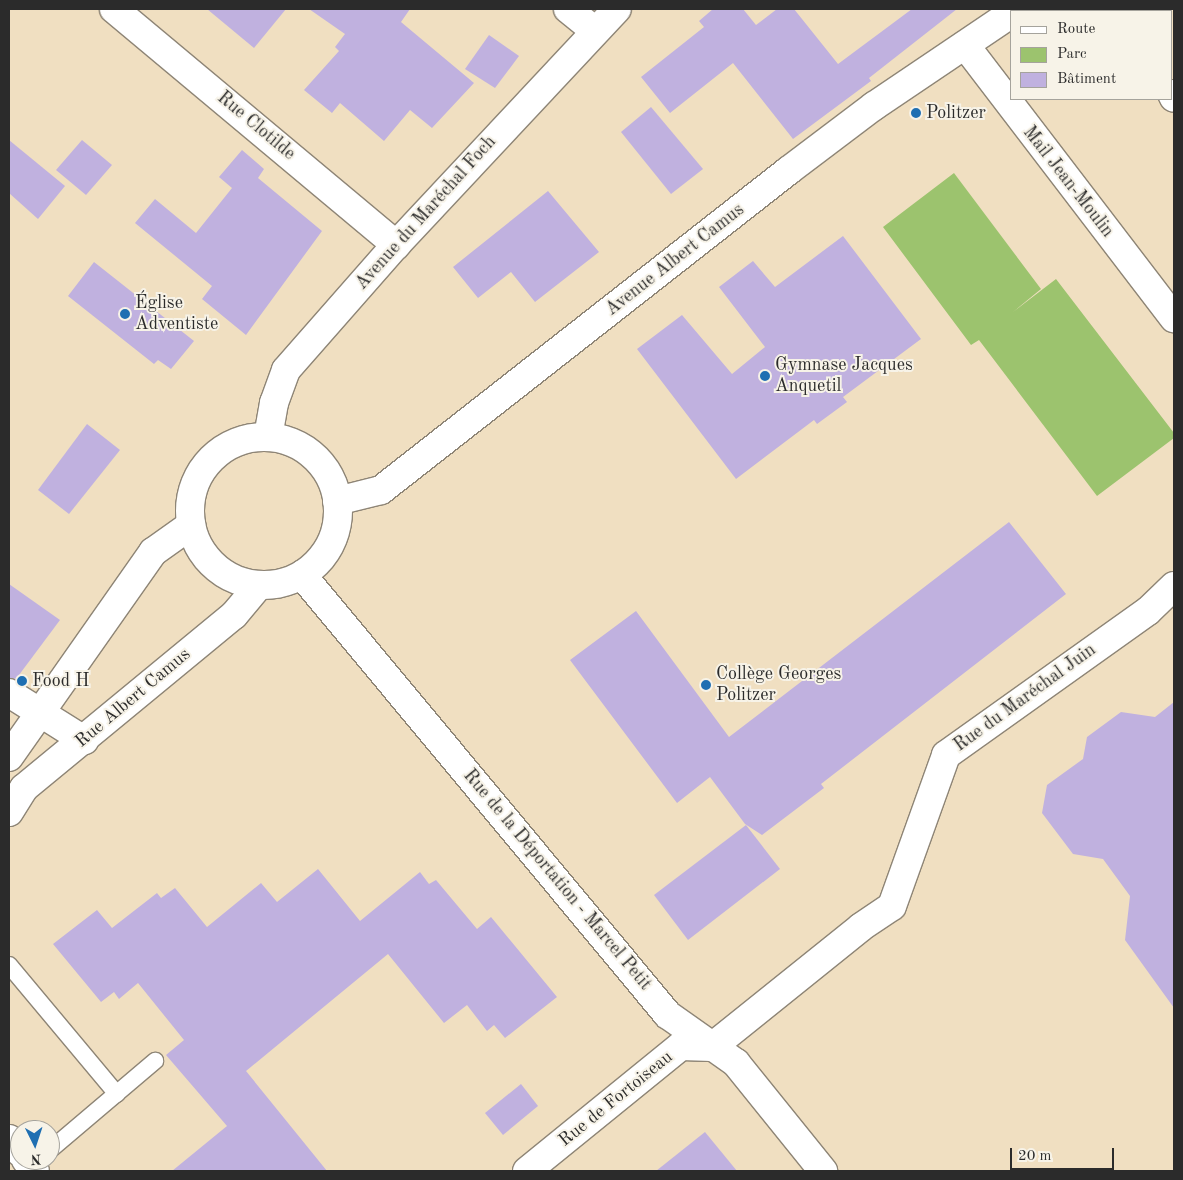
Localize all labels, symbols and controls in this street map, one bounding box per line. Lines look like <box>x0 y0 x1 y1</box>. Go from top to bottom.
legend <box>1010 10 1173 100</box>
text: Route <box>1057 22 1095 37</box>
text: Parc <box>1057 47 1087 62</box>
text: Bâtiment <box>1057 72 1116 87</box>
street label: Rue Clotilde <box>213 87 299 165</box>
place label: Politzer <box>926 102 986 124</box>
marker: Politzer <box>910 107 922 119</box>
street label: Mail Jean-Moulin <box>1018 122 1118 242</box>
street label: Avenue du Maréchal Foch <box>351 132 501 294</box>
street label: Avenue Albert Camus <box>601 199 749 321</box>
place label: Église Adventiste <box>135 293 218 336</box>
marker: Église Adventiste <box>119 308 131 320</box>
place label: Gymnase Jacques Anquetil <box>775 355 913 398</box>
marker: Gymnase Jacques Anquetil <box>759 370 771 382</box>
street label: Rue du Maréchal Juin <box>950 639 1100 757</box>
street label: Rue Albert Camus <box>71 644 195 752</box>
place label: Collège Georges Politzer <box>716 664 841 706</box>
place label: Food H <box>32 670 89 692</box>
marker: Food H <box>16 675 28 687</box>
marker: Collège Georges Politzer <box>700 679 712 691</box>
street label: Rue de la Déportation - Marcel Petit <box>458 765 656 995</box>
street label: Rue de Fortoiseau <box>555 1046 677 1152</box>
north arrow <box>10 1120 60 1170</box>
scale bar <box>1013 1138 1117 1170</box>
text: 20 m <box>1018 1149 1052 1164</box>
text: N <box>30 1152 42 1166</box>

